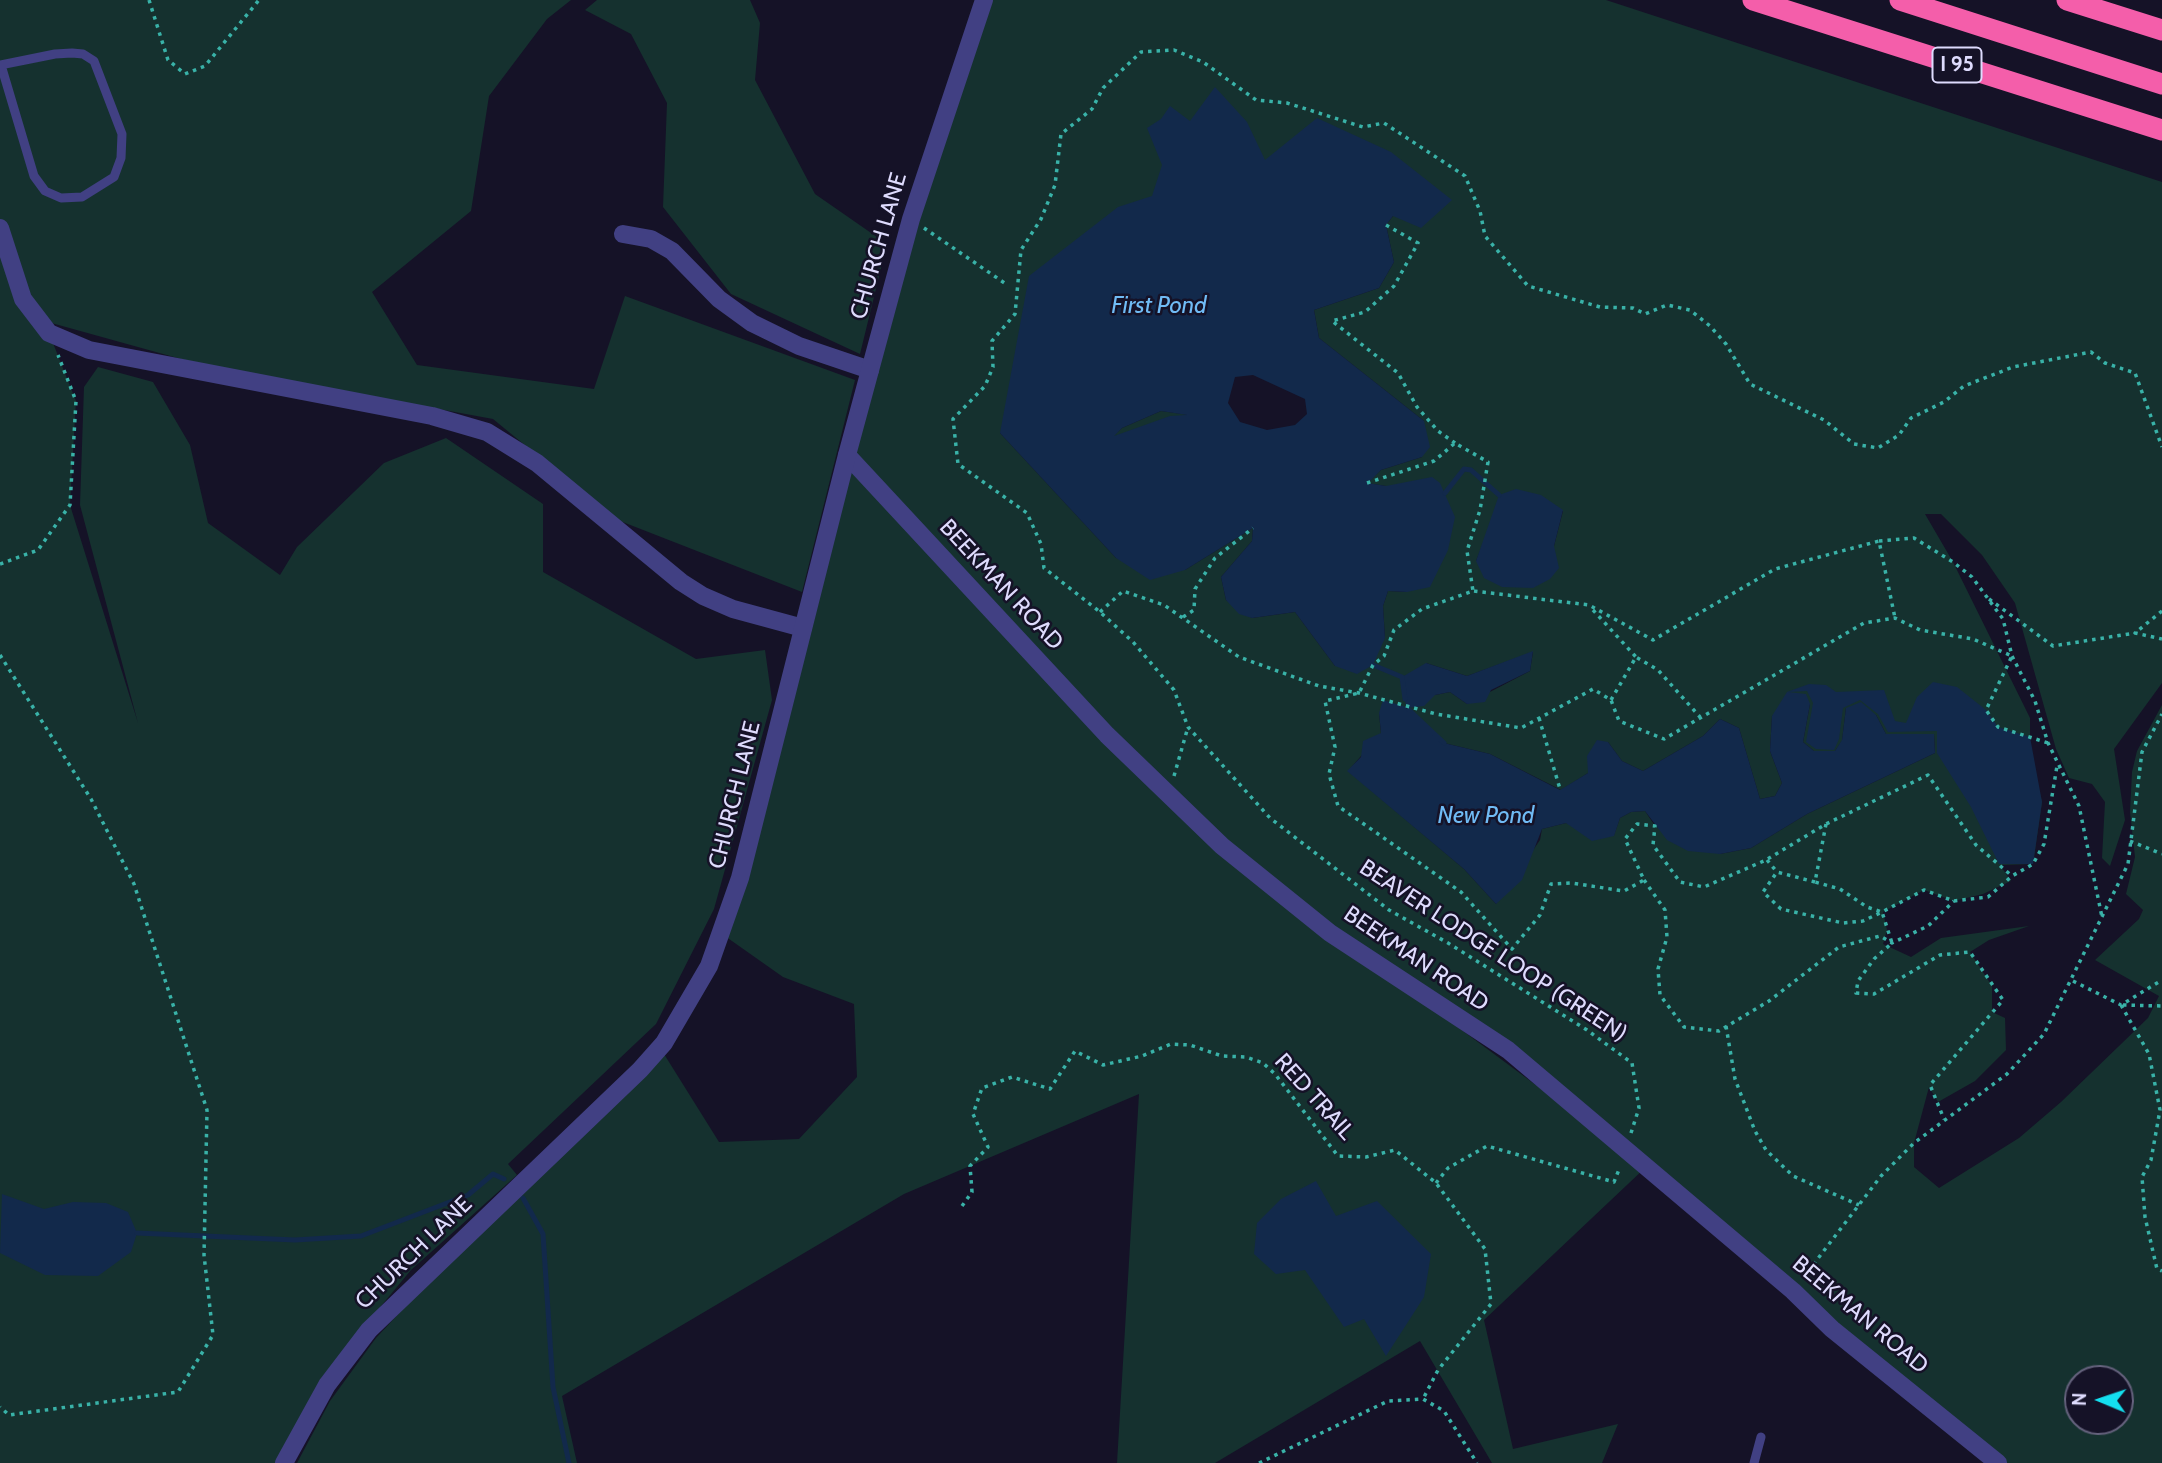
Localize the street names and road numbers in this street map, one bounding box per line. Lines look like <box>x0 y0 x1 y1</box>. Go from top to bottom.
road number: I 95 <box>1932 48 1982 82</box>
street label: CHURCH LANE <box>845 170 913 322</box>
street label: BEEKMAN ROAD <box>933 514 1069 656</box>
street label: CHURCH LANE <box>703 718 767 872</box>
street label: BEAVER LODGE LOOP (GREEN) <box>1354 854 1632 1048</box>
street label: BEEKMAN ROAD <box>1338 900 1494 1018</box>
street label: RED TRAIL <box>1268 1048 1360 1146</box>
street label: CHURCH LANE <box>350 1191 478 1315</box>
street label: BEEKMAN ROAD <box>1787 1250 1933 1380</box>

